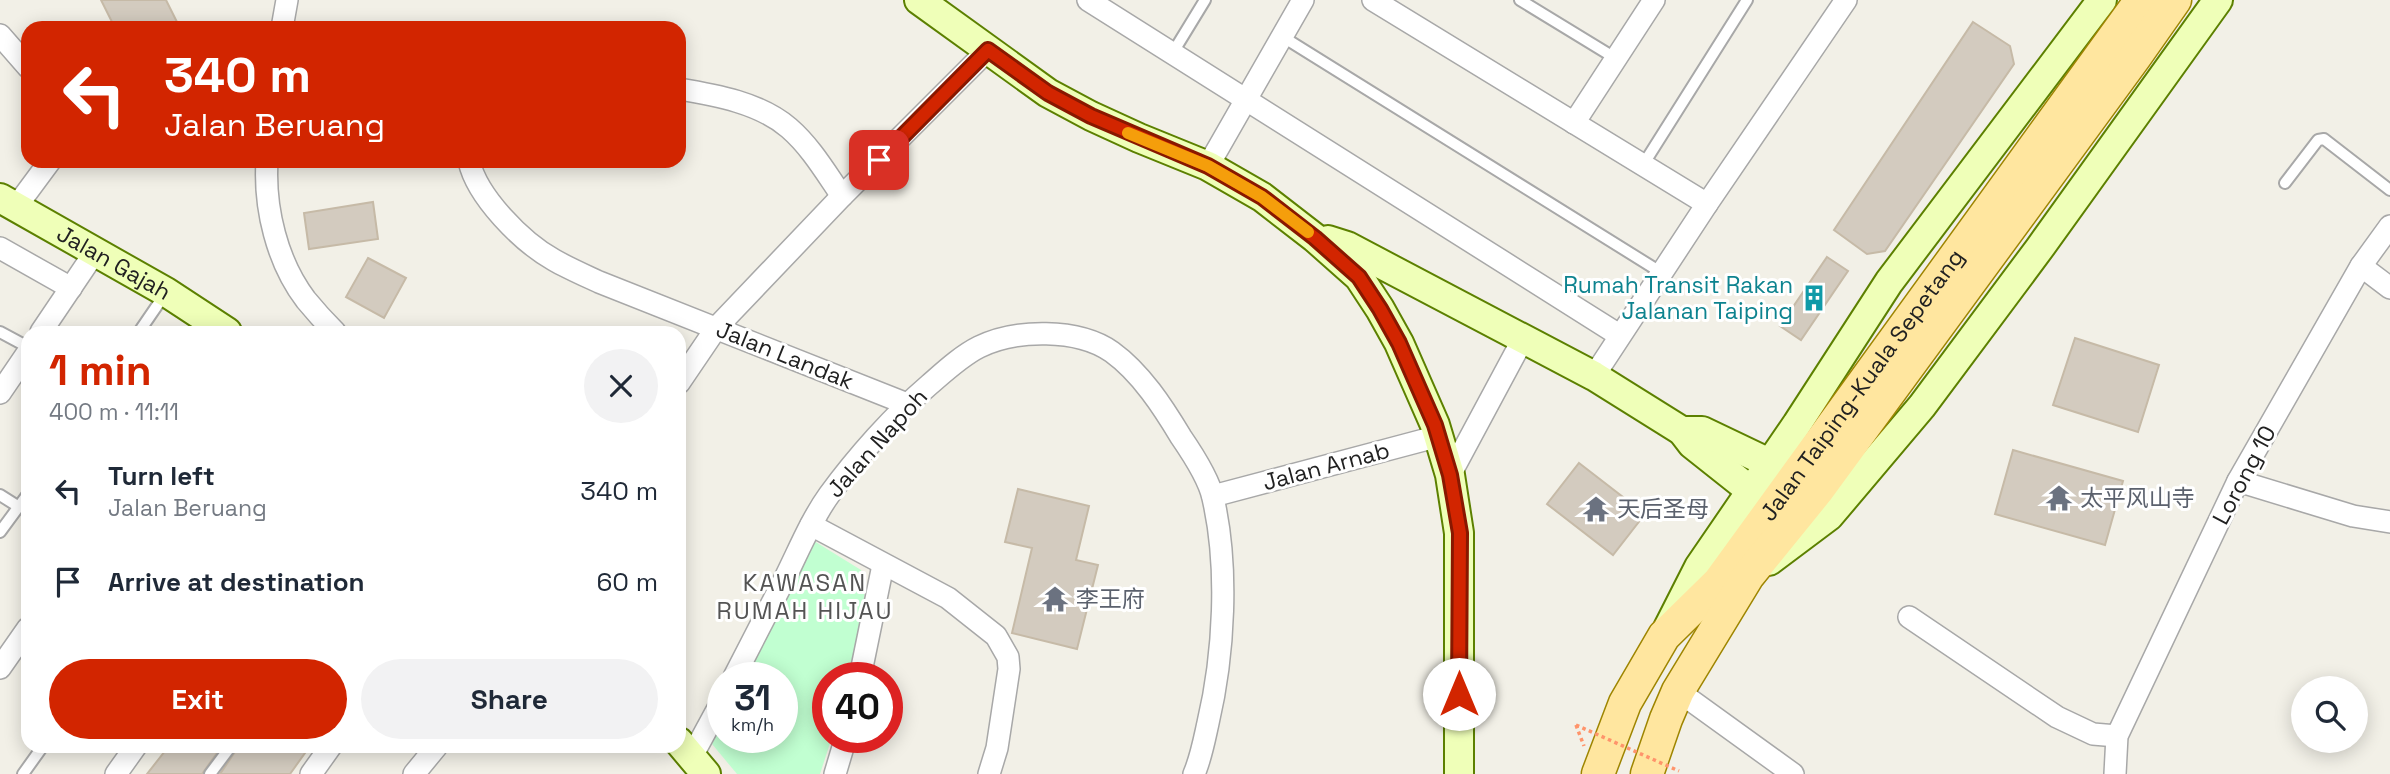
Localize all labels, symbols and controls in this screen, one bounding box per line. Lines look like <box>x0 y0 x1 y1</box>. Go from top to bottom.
text: 340 m <box>164 44 311 106</box>
icon: left <box>49 49 140 140</box>
text: Jalan Beruang <box>164 105 385 145</box>
pin <box>849 130 909 190</box>
icon: arrive <box>860 141 898 179</box>
street label: Jalan Gajah <box>51 218 176 307</box>
street label: Jalan Taiping-Kuala Sepetang <box>1753 243 1971 527</box>
place label: Rumah Transit Rakan Jalanan Taiping <box>1563 270 1793 326</box>
building icon: Rumah Transit Rakan Jalanan Taiping <box>1799 283 1829 313</box>
street label: Jalan Landak <box>712 314 858 396</box>
text: 1 min <box>49 344 152 397</box>
button: close <box>584 349 658 423</box>
street label: Jalan Napoh <box>820 382 934 504</box>
text: 400 m · 11:11 <box>49 397 179 427</box>
street label: Lorong 10 <box>2205 420 2283 530</box>
street label: Jalan Arnab <box>1259 435 1393 497</box>
text: Turn left <box>108 459 215 493</box>
icon: left <box>49 472 87 510</box>
text: 340 m <box>580 474 658 508</box>
temple icon: 太平风山寺 <box>2044 483 2074 513</box>
place label: 太平风山寺 <box>2080 483 2195 513</box>
text: Jalan Beruang <box>108 493 267 523</box>
temple icon: 天后圣母 <box>1581 494 1611 524</box>
place label: 天后圣母 <box>1617 494 1709 524</box>
icon: arrive <box>49 563 87 601</box>
text: Arrive at destination <box>108 565 365 599</box>
text: 60 m <box>596 565 658 599</box>
district label: KAWASAN RUMAH HIJAU <box>717 567 893 626</box>
temple icon: 李王府 <box>1040 584 1070 614</box>
place label: 李王府 <box>1076 584 1145 614</box>
position arrow <box>1422 657 1496 731</box>
button: Exit <box>49 659 347 739</box>
button: Share <box>361 659 658 739</box>
speed limit sign: 40 <box>812 662 903 753</box>
text: 31 <box>734 676 771 720</box>
map controls <box>2291 676 2368 753</box>
button: search <box>2291 676 2368 753</box>
text: km/h <box>731 713 774 736</box>

